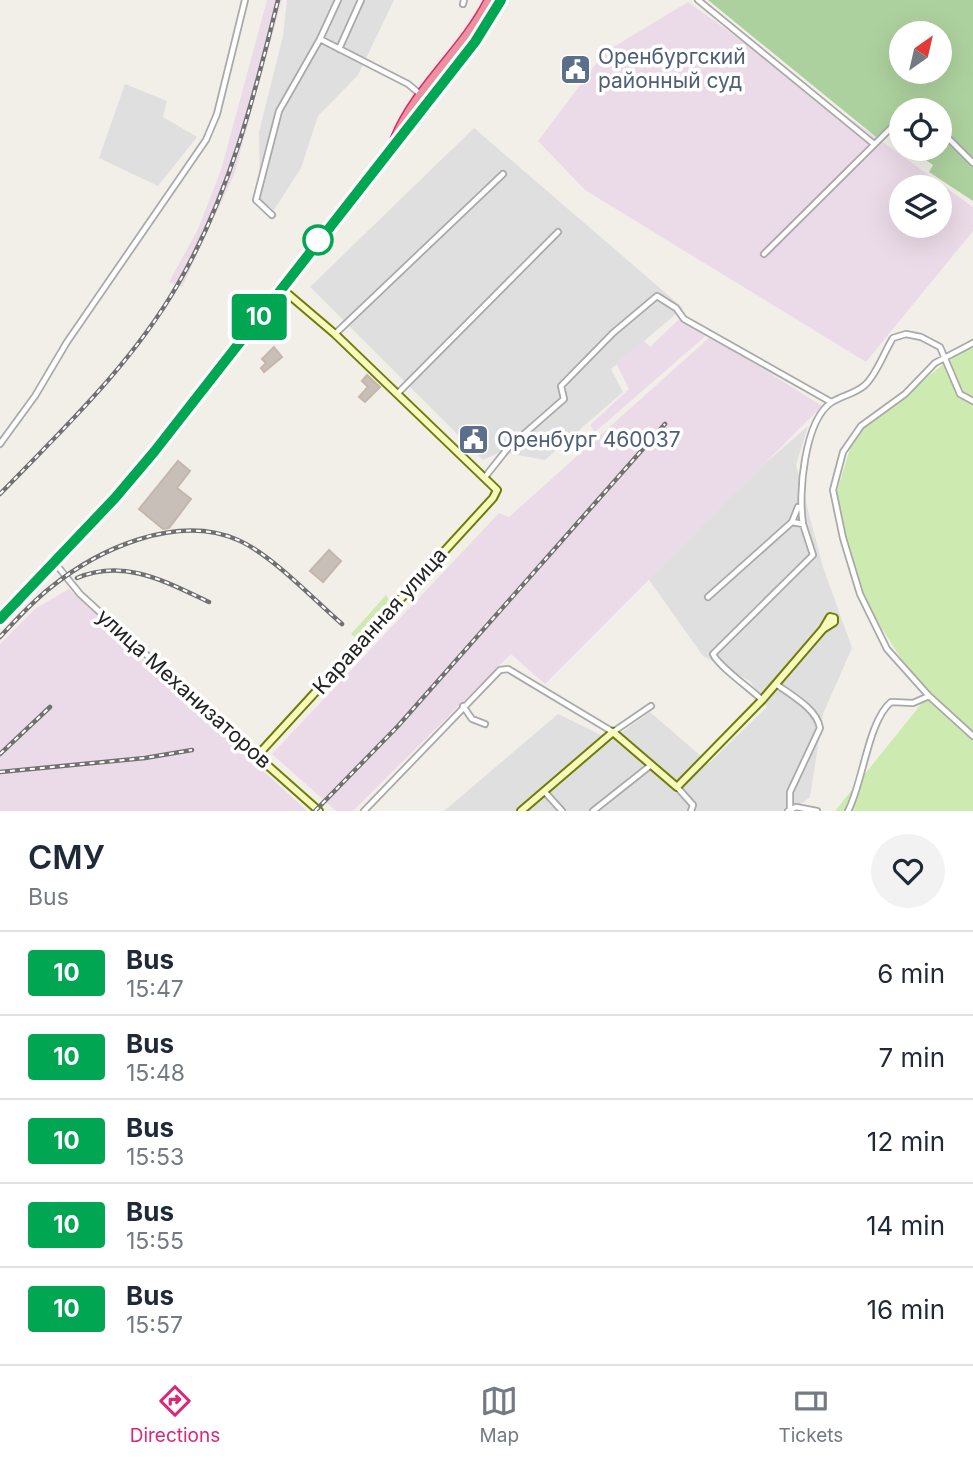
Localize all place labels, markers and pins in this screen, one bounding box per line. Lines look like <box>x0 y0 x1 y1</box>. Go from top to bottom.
place label: Оренбургский районный суд <box>598 44 746 93</box>
public building icon: Оренбургский районный суд <box>558 52 592 86</box>
unlabelled marker <box>303 225 333 255</box>
public building icon: Оренбург 460037 <box>457 423 491 457</box>
place label: Оренбург 460037 <box>497 427 681 452</box>

